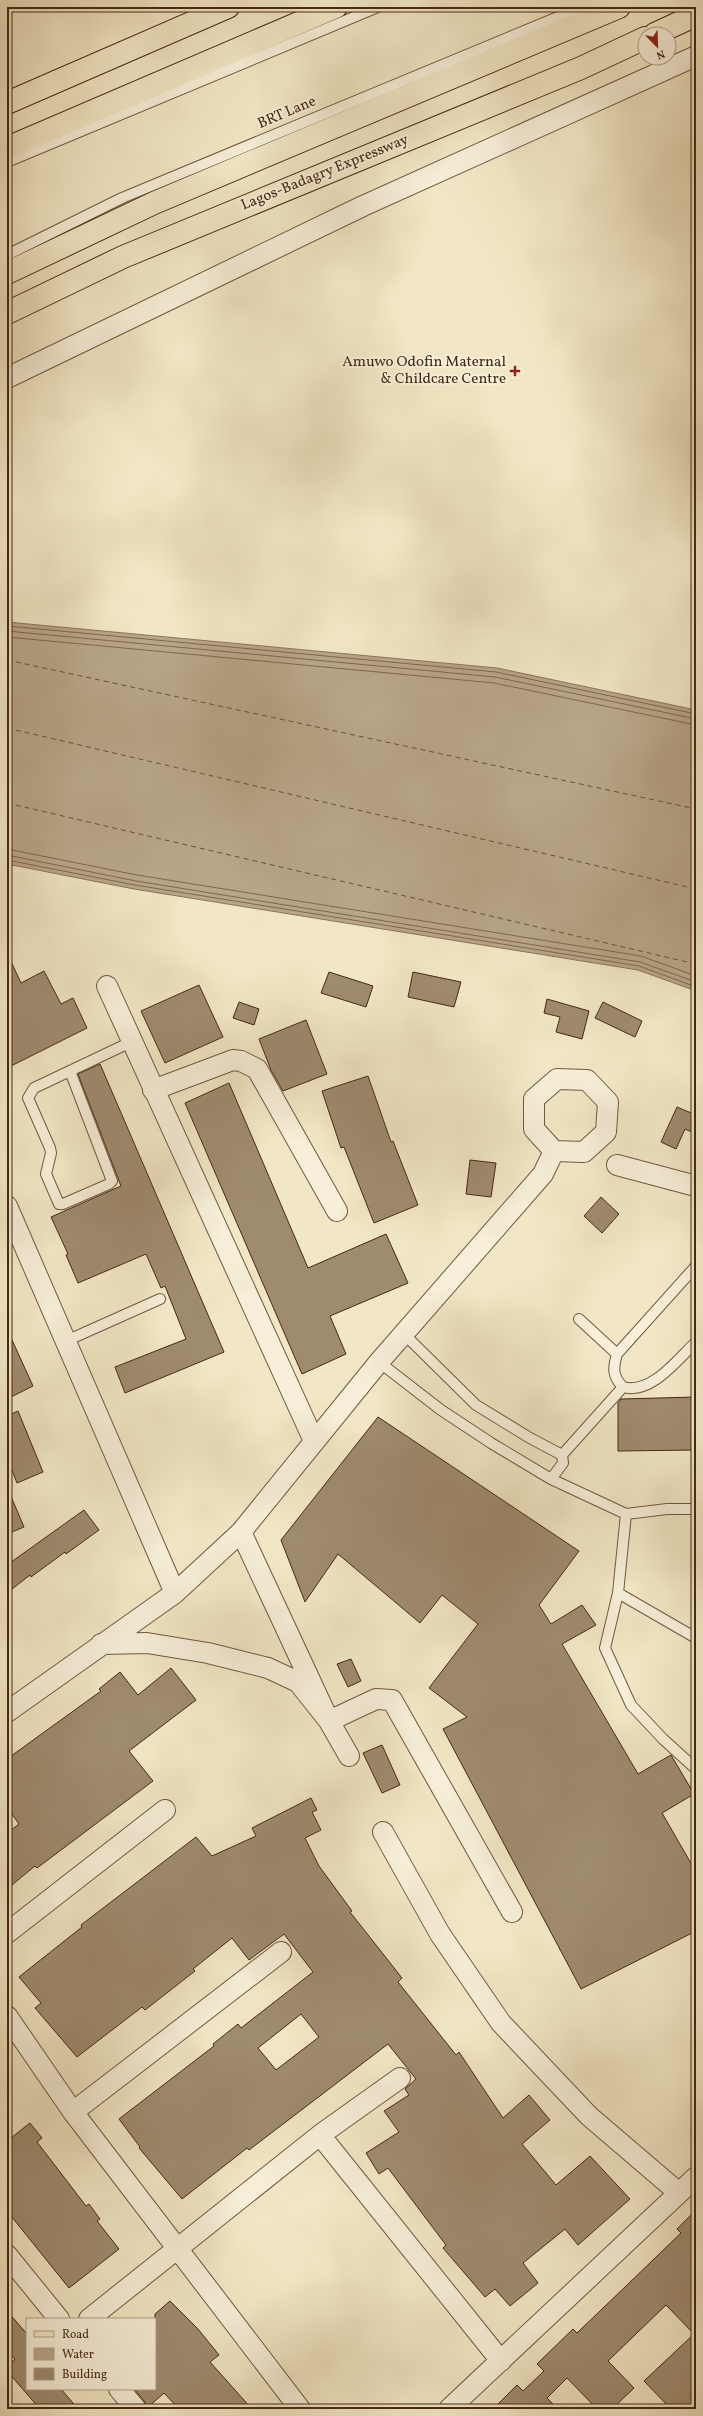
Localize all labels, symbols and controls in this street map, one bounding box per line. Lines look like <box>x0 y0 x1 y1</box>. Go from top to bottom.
north arrow <box>637 26 677 66</box>
text: N <box>654 45 667 62</box>
street label: BRT Lane <box>254 91 320 135</box>
street label: Lagos-Badagry Expressway <box>238 130 412 216</box>
place label: Amuwo Odofin Maternal & Childcare Centre <box>342 352 506 390</box>
marker: Amuwo Odofin Maternal & Childcare Centre <box>509 365 521 377</box>
legend <box>26 2318 156 2390</box>
text: Road <box>62 2327 89 2343</box>
text: Water <box>62 2347 94 2363</box>
text: Building <box>62 2367 107 2383</box>

